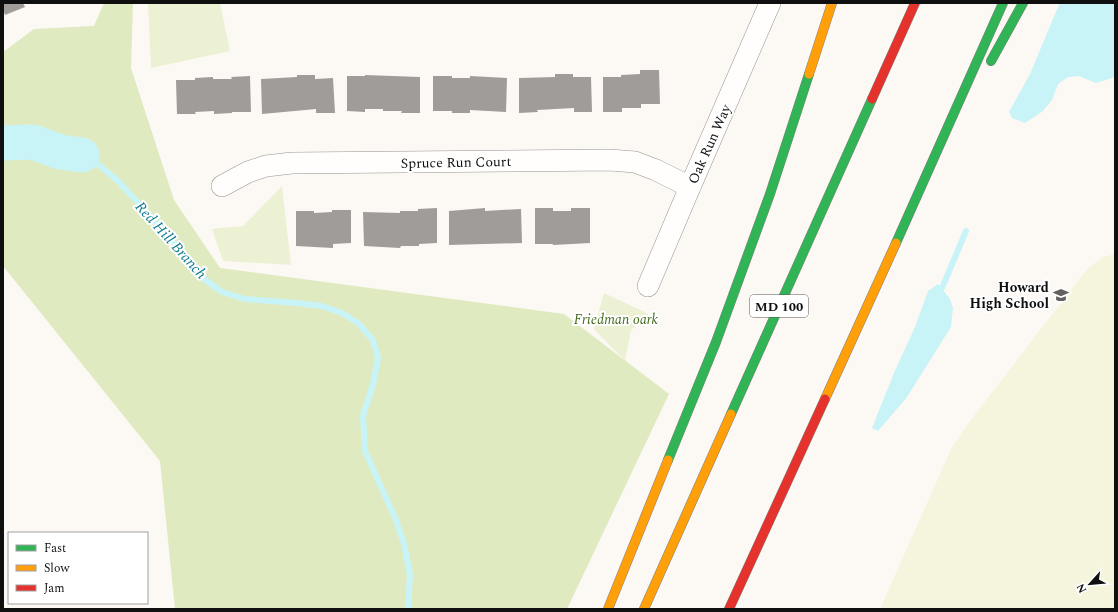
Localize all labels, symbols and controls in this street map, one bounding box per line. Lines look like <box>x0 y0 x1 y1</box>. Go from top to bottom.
street label: Oak Run Way <box>683 100 737 187</box>
street label: Spruce Run Court <box>401 151 512 174</box>
water label: Red Hill Branch <box>129 196 212 285</box>
place label: Howard High School <box>969 277 1049 314</box>
school or university icon: Howard High School <box>1052 286 1070 304</box>
road number: MD 100 <box>750 295 808 317</box>
park label: Friedman oark <box>574 309 659 330</box>
legend <box>8 532 148 604</box>
text: Fast <box>44 539 66 558</box>
text: Slow <box>44 559 70 578</box>
north arrow <box>1070 564 1110 604</box>
text: Jam <box>44 579 65 598</box>
text: N <box>1072 580 1091 596</box>

